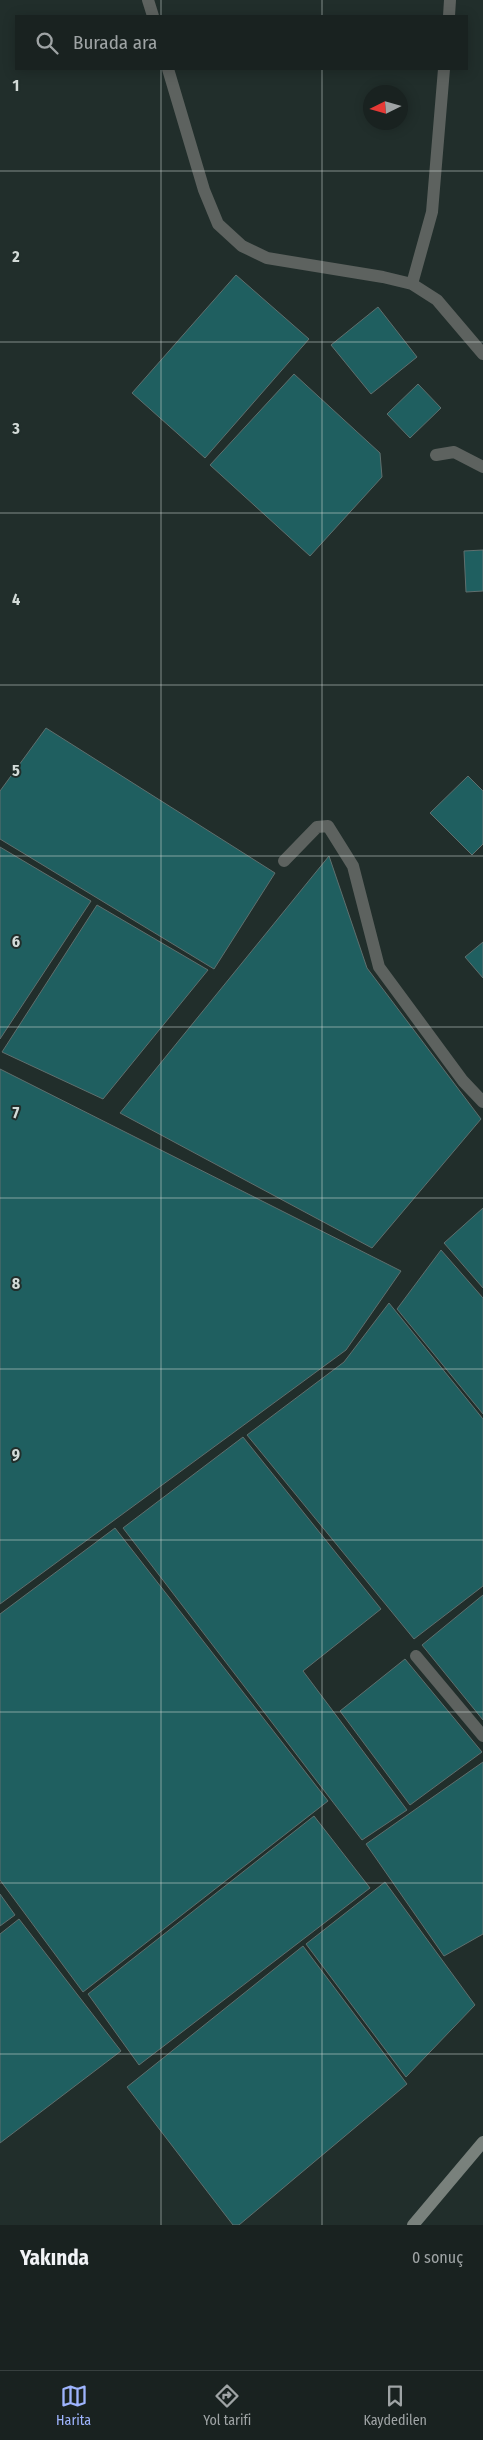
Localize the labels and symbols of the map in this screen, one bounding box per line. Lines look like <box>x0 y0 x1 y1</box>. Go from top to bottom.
text: 1 <box>13 76 19 95</box>
north arrow <box>363 85 408 130</box>
text: 2 <box>11 247 20 266</box>
text: 3 <box>11 419 20 438</box>
text: 4 <box>12 590 20 609</box>
text: 5 <box>12 761 20 780</box>
text: 6 <box>12 932 20 951</box>
text: 7 <box>13 1103 20 1122</box>
text: 8 <box>12 1274 21 1293</box>
text: 9 <box>12 1445 20 1464</box>

